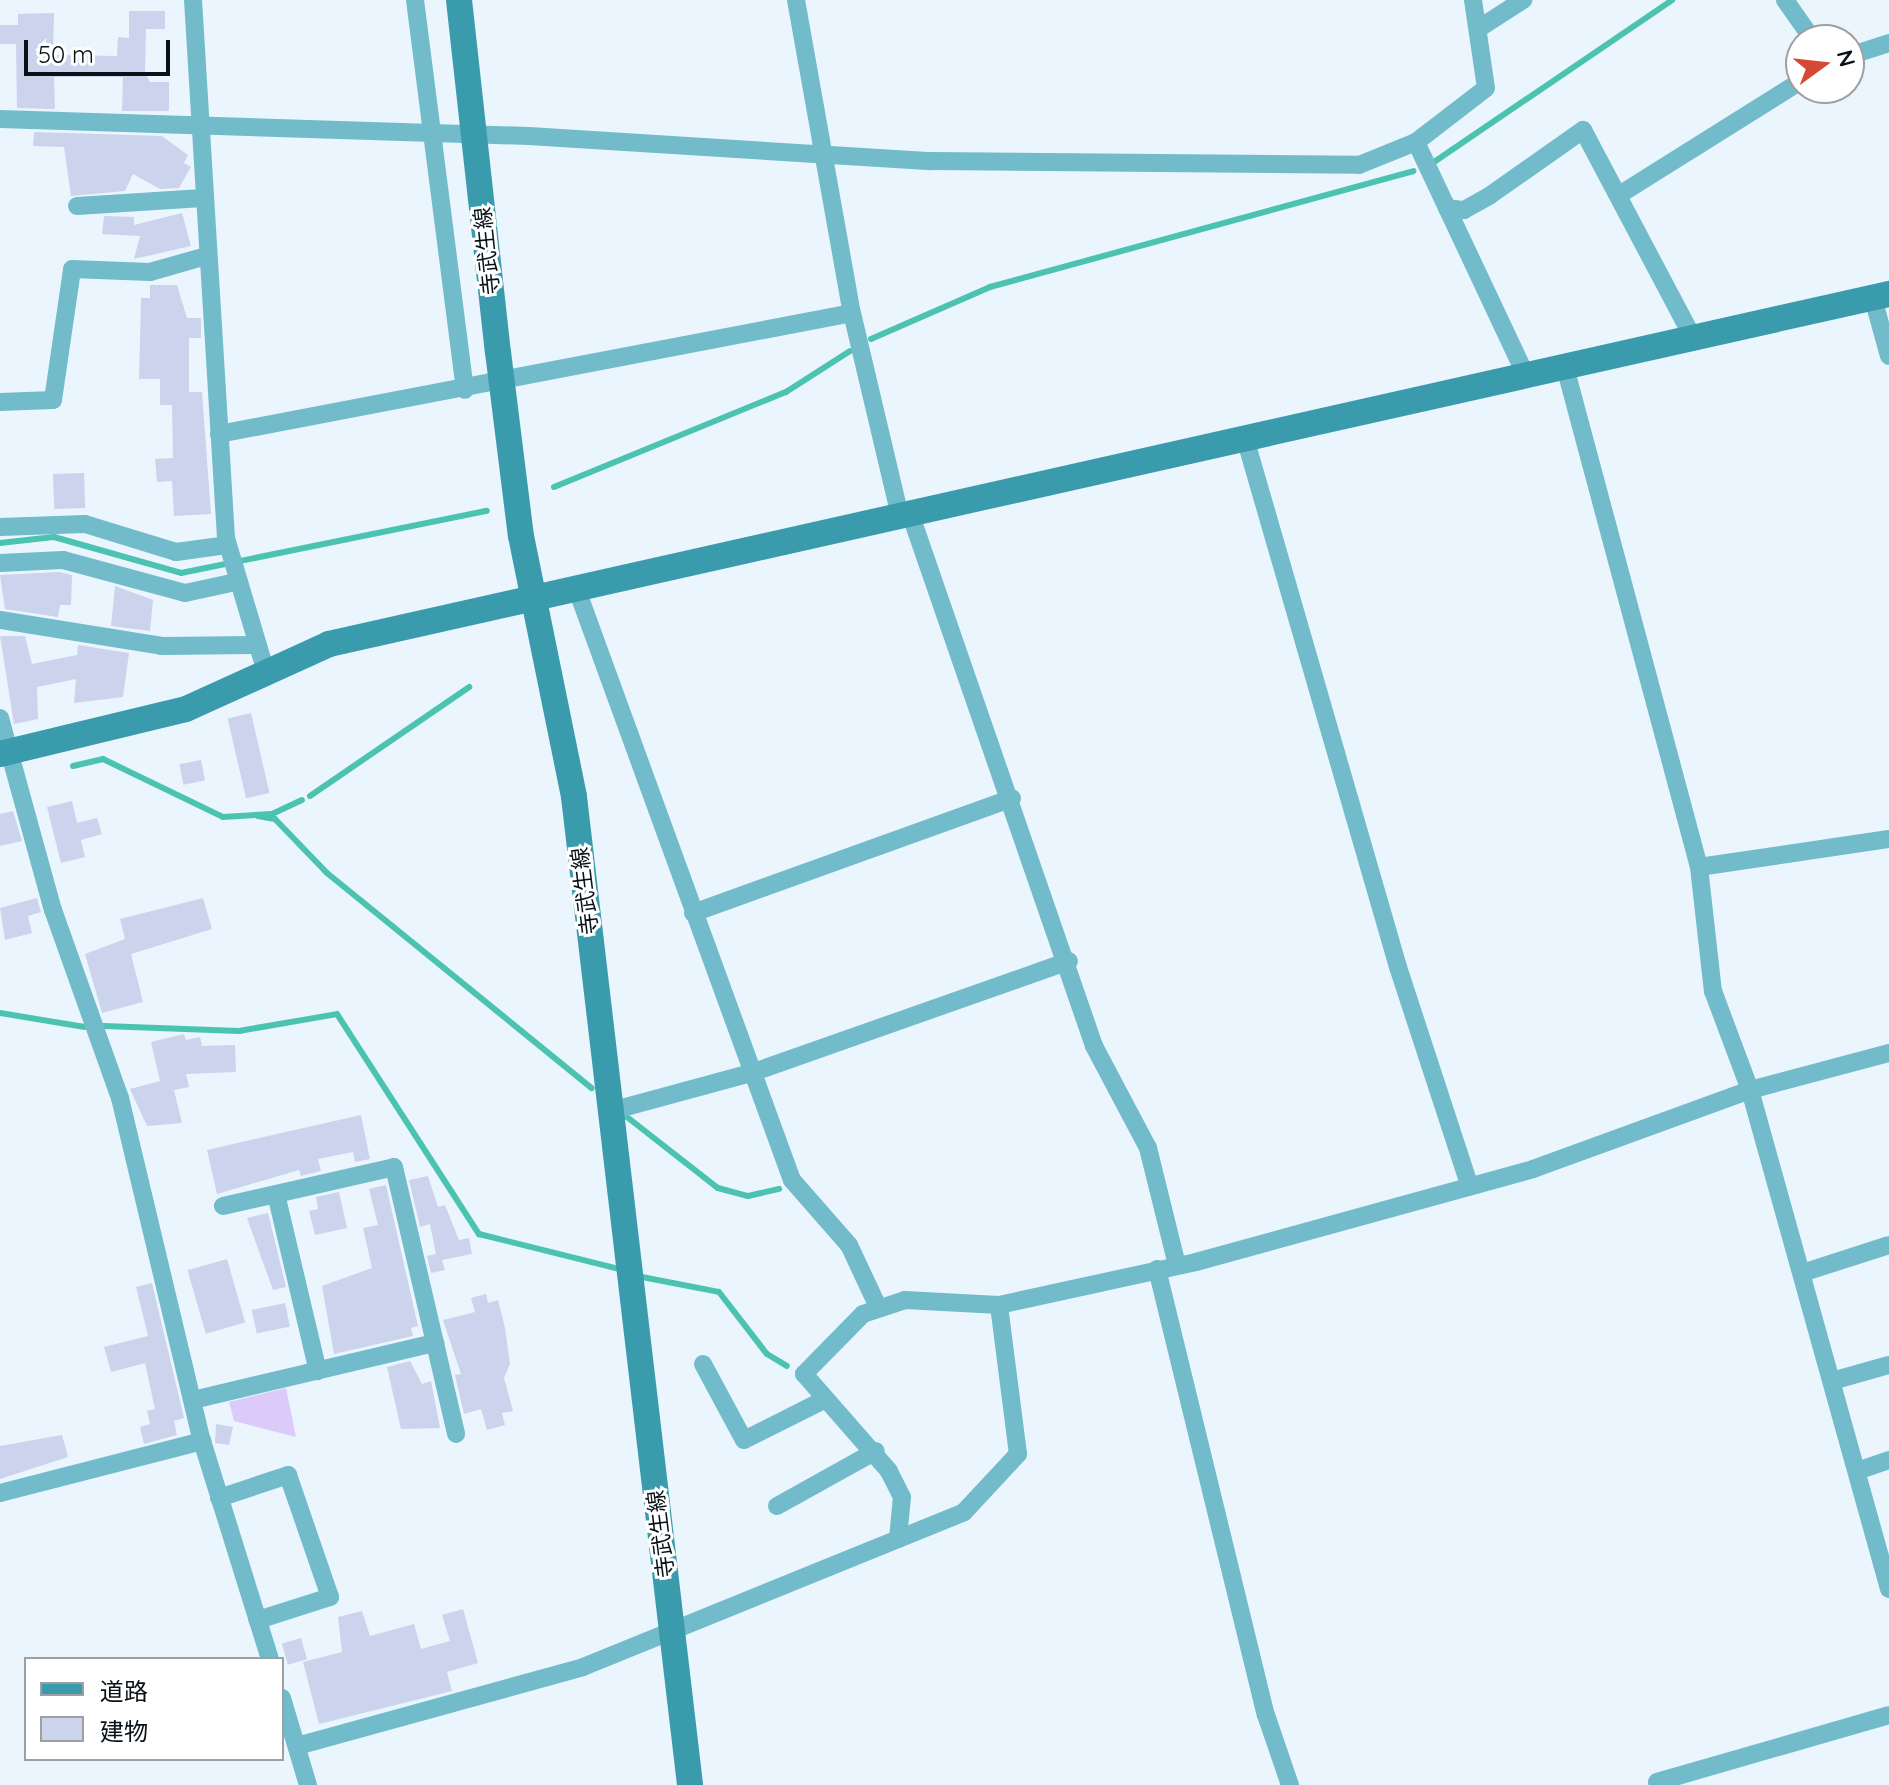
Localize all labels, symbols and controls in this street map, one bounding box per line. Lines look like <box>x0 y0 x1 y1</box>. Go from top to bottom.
scale bar <box>28 24 174 74</box>
north arrow <box>1785 24 1865 104</box>
text: 50 m <box>38 39 94 69</box>
text: N <box>1831 47 1862 70</box>
street label: 寺武生線 <box>469 206 505 296</box>
street label: 寺武生線 <box>567 846 603 936</box>
street label: 寺武生線 <box>643 1489 679 1579</box>
legend <box>24 1657 284 1761</box>
text: 道路 <box>100 1676 148 1706</box>
text: 建物 <box>100 1716 148 1746</box>

